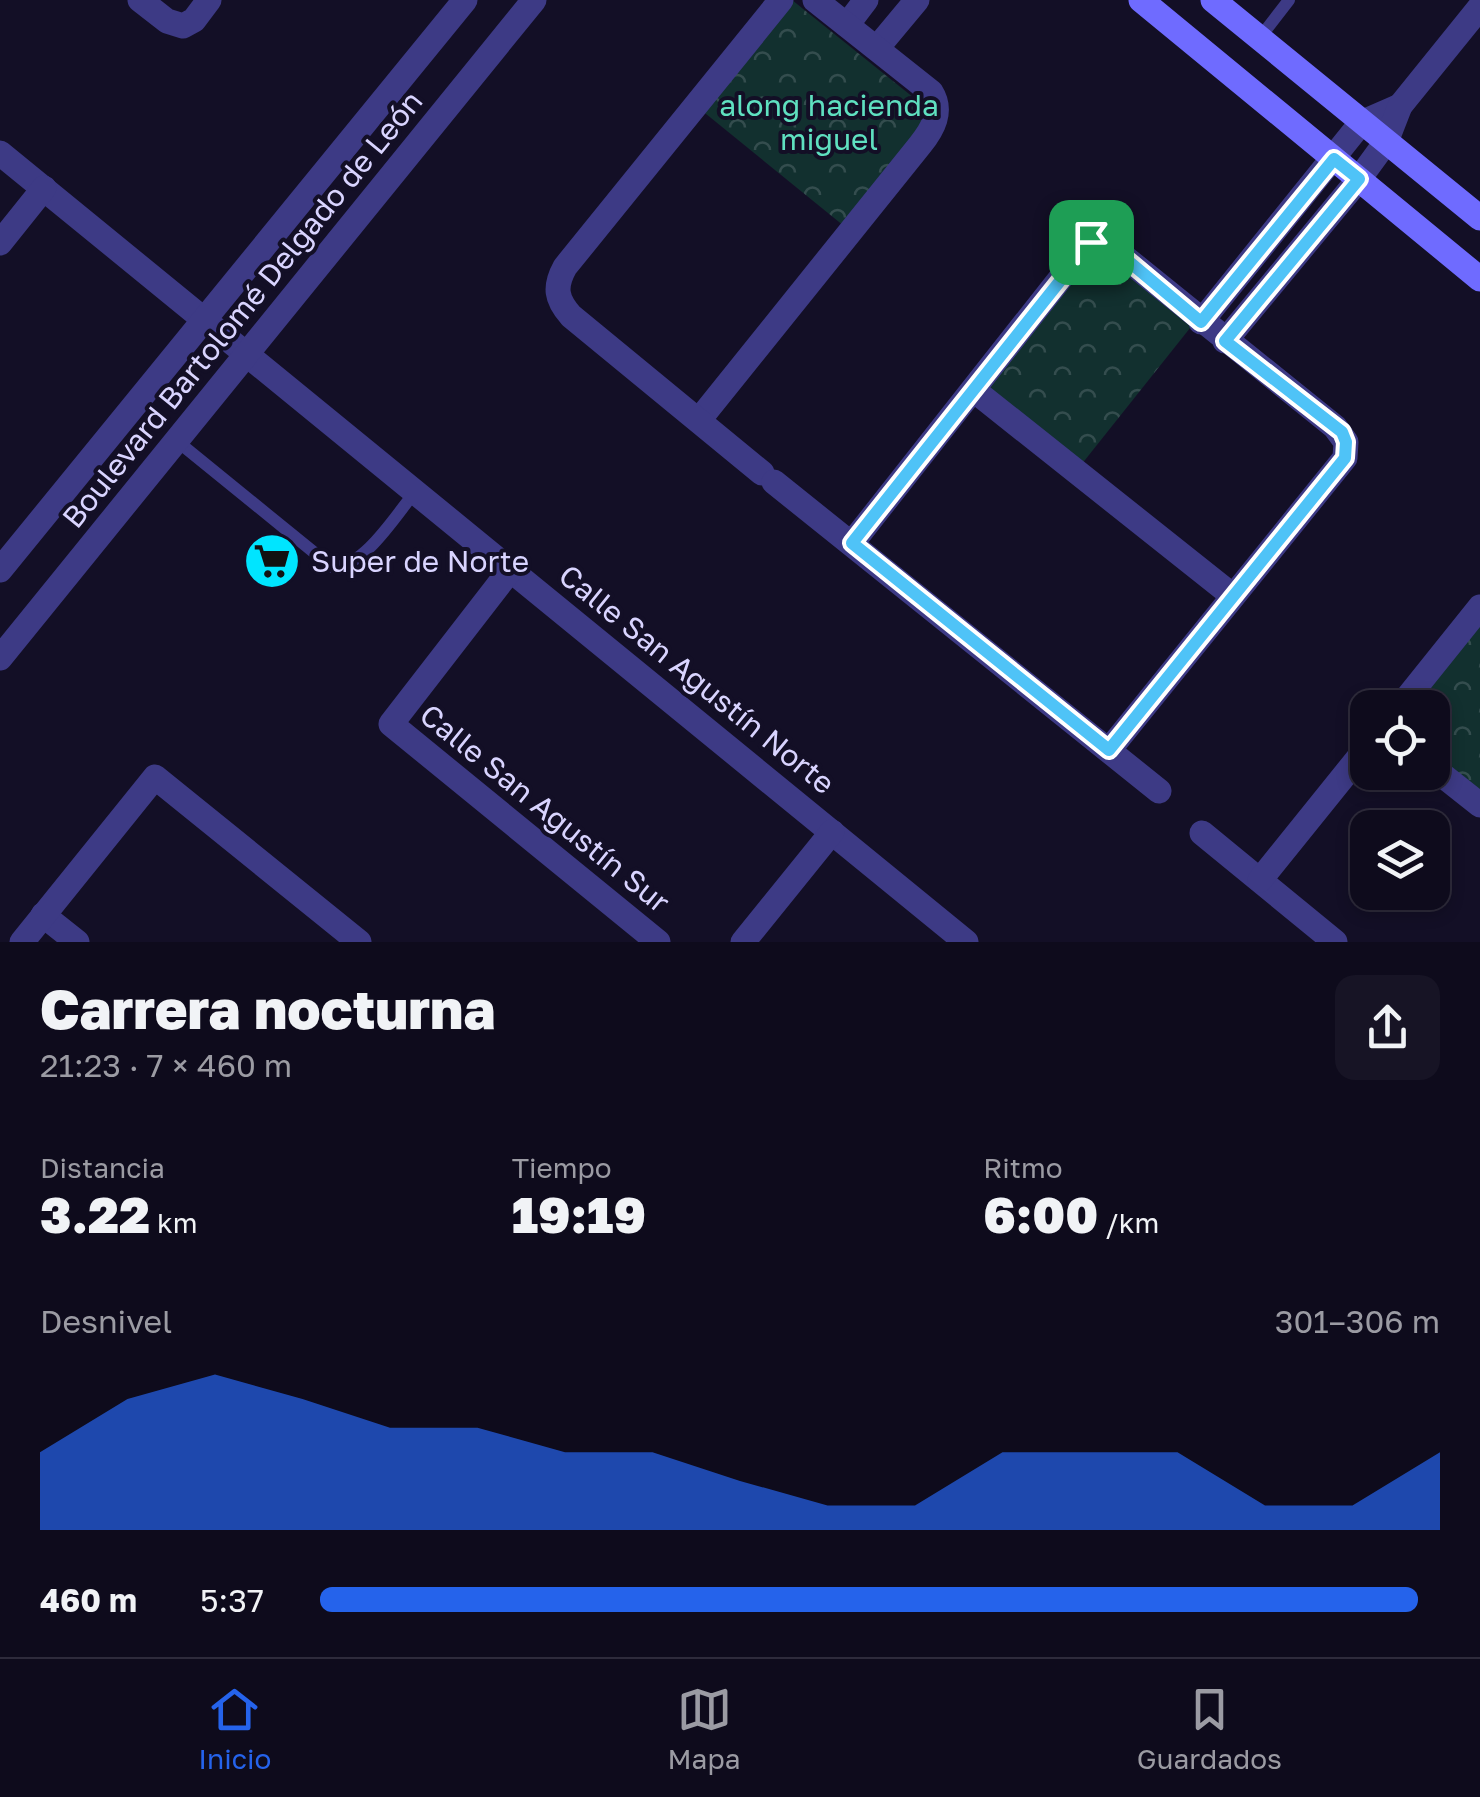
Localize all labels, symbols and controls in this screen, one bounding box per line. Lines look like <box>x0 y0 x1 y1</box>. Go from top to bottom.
street label: Boulevard Bartolomé Delgado de León <box>54 83 430 535</box>
park label: along hacienda miguel <box>719 87 939 157</box>
pin <box>1049 200 1134 285</box>
icon: arrive <box>1064 215 1119 270</box>
supermarket icon: Super de Norte <box>242 531 302 591</box>
place label: Super de Norte <box>311 543 529 579</box>
street label: Calle San Agustín Norte <box>552 557 842 801</box>
map controls <box>1350 690 1450 910</box>
button: locate <box>1350 690 1450 790</box>
street label: Calle San Agustín Sur <box>413 696 677 920</box>
button: layers <box>1350 810 1450 910</box>
text: Carrera nocturna <box>40 975 495 1041</box>
button: share <box>1335 975 1440 1080</box>
text: 21:23 · 7 × 460 m <box>40 1046 292 1084</box>
text: Distancia <box>40 1151 165 1184</box>
text: Tiempo <box>512 1151 612 1184</box>
text: Ritmo <box>983 1151 1063 1184</box>
text: 3.22 <box>40 1184 150 1244</box>
text: 19:19 <box>512 1184 646 1244</box>
text: 6:00 <box>983 1184 1098 1244</box>
text: km <box>150 1206 198 1239</box>
text: /km <box>1098 1206 1159 1239</box>
text: Desnivel <box>40 1302 172 1340</box>
text: 301–306 m <box>1275 1302 1440 1340</box>
text: 460 m <box>40 1581 137 1619</box>
text: 5:37 <box>200 1581 264 1619</box>
tab: Inicio <box>198 1682 271 1775</box>
tab: Mapa <box>668 1682 740 1775</box>
tab: Guardados <box>1137 1682 1282 1775</box>

